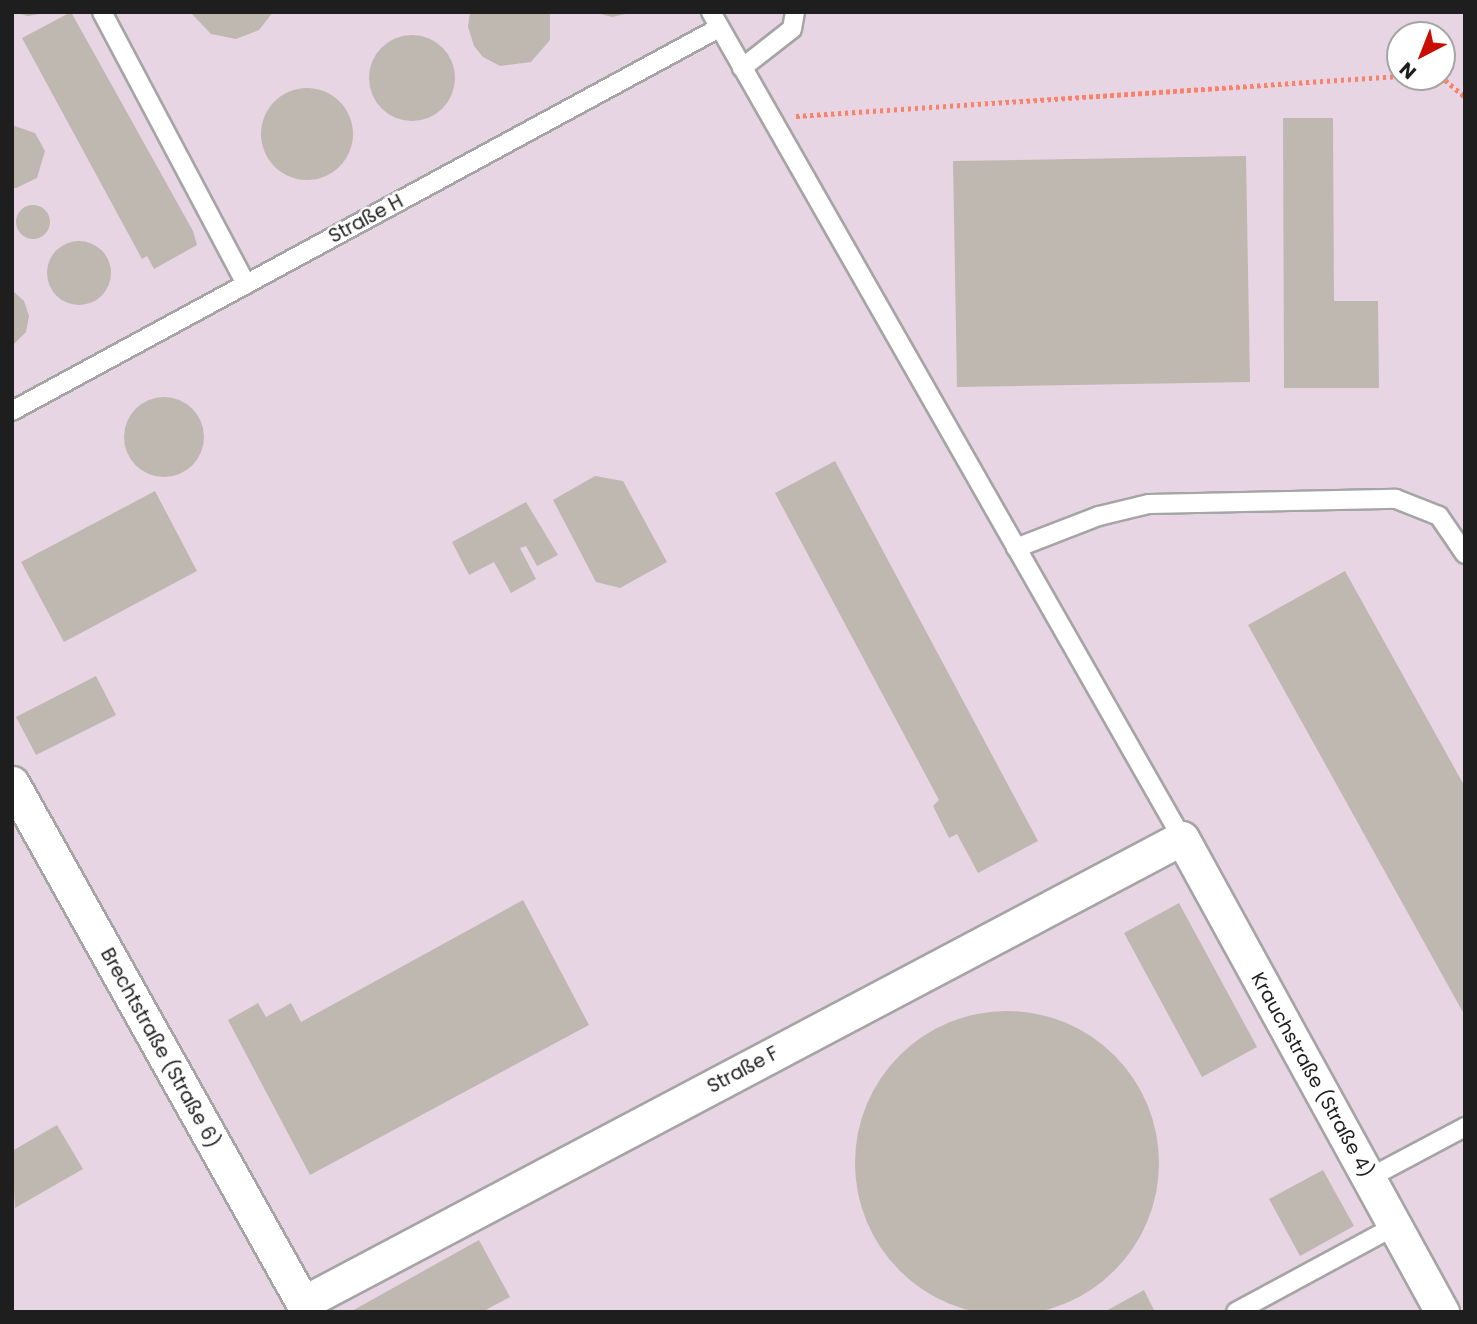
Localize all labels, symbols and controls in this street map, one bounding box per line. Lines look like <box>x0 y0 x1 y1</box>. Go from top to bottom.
north arrow <box>1386 21 1456 91</box>
text: N <box>1394 56 1422 85</box>
street label: Straße H <box>325 190 407 248</box>
street label: Brechtstraße (Straße 6) <box>96 944 224 1152</box>
street label: Krauchstraße (Straße 4) <box>1246 969 1378 1181</box>
street label: Straße F <box>703 1042 783 1098</box>

